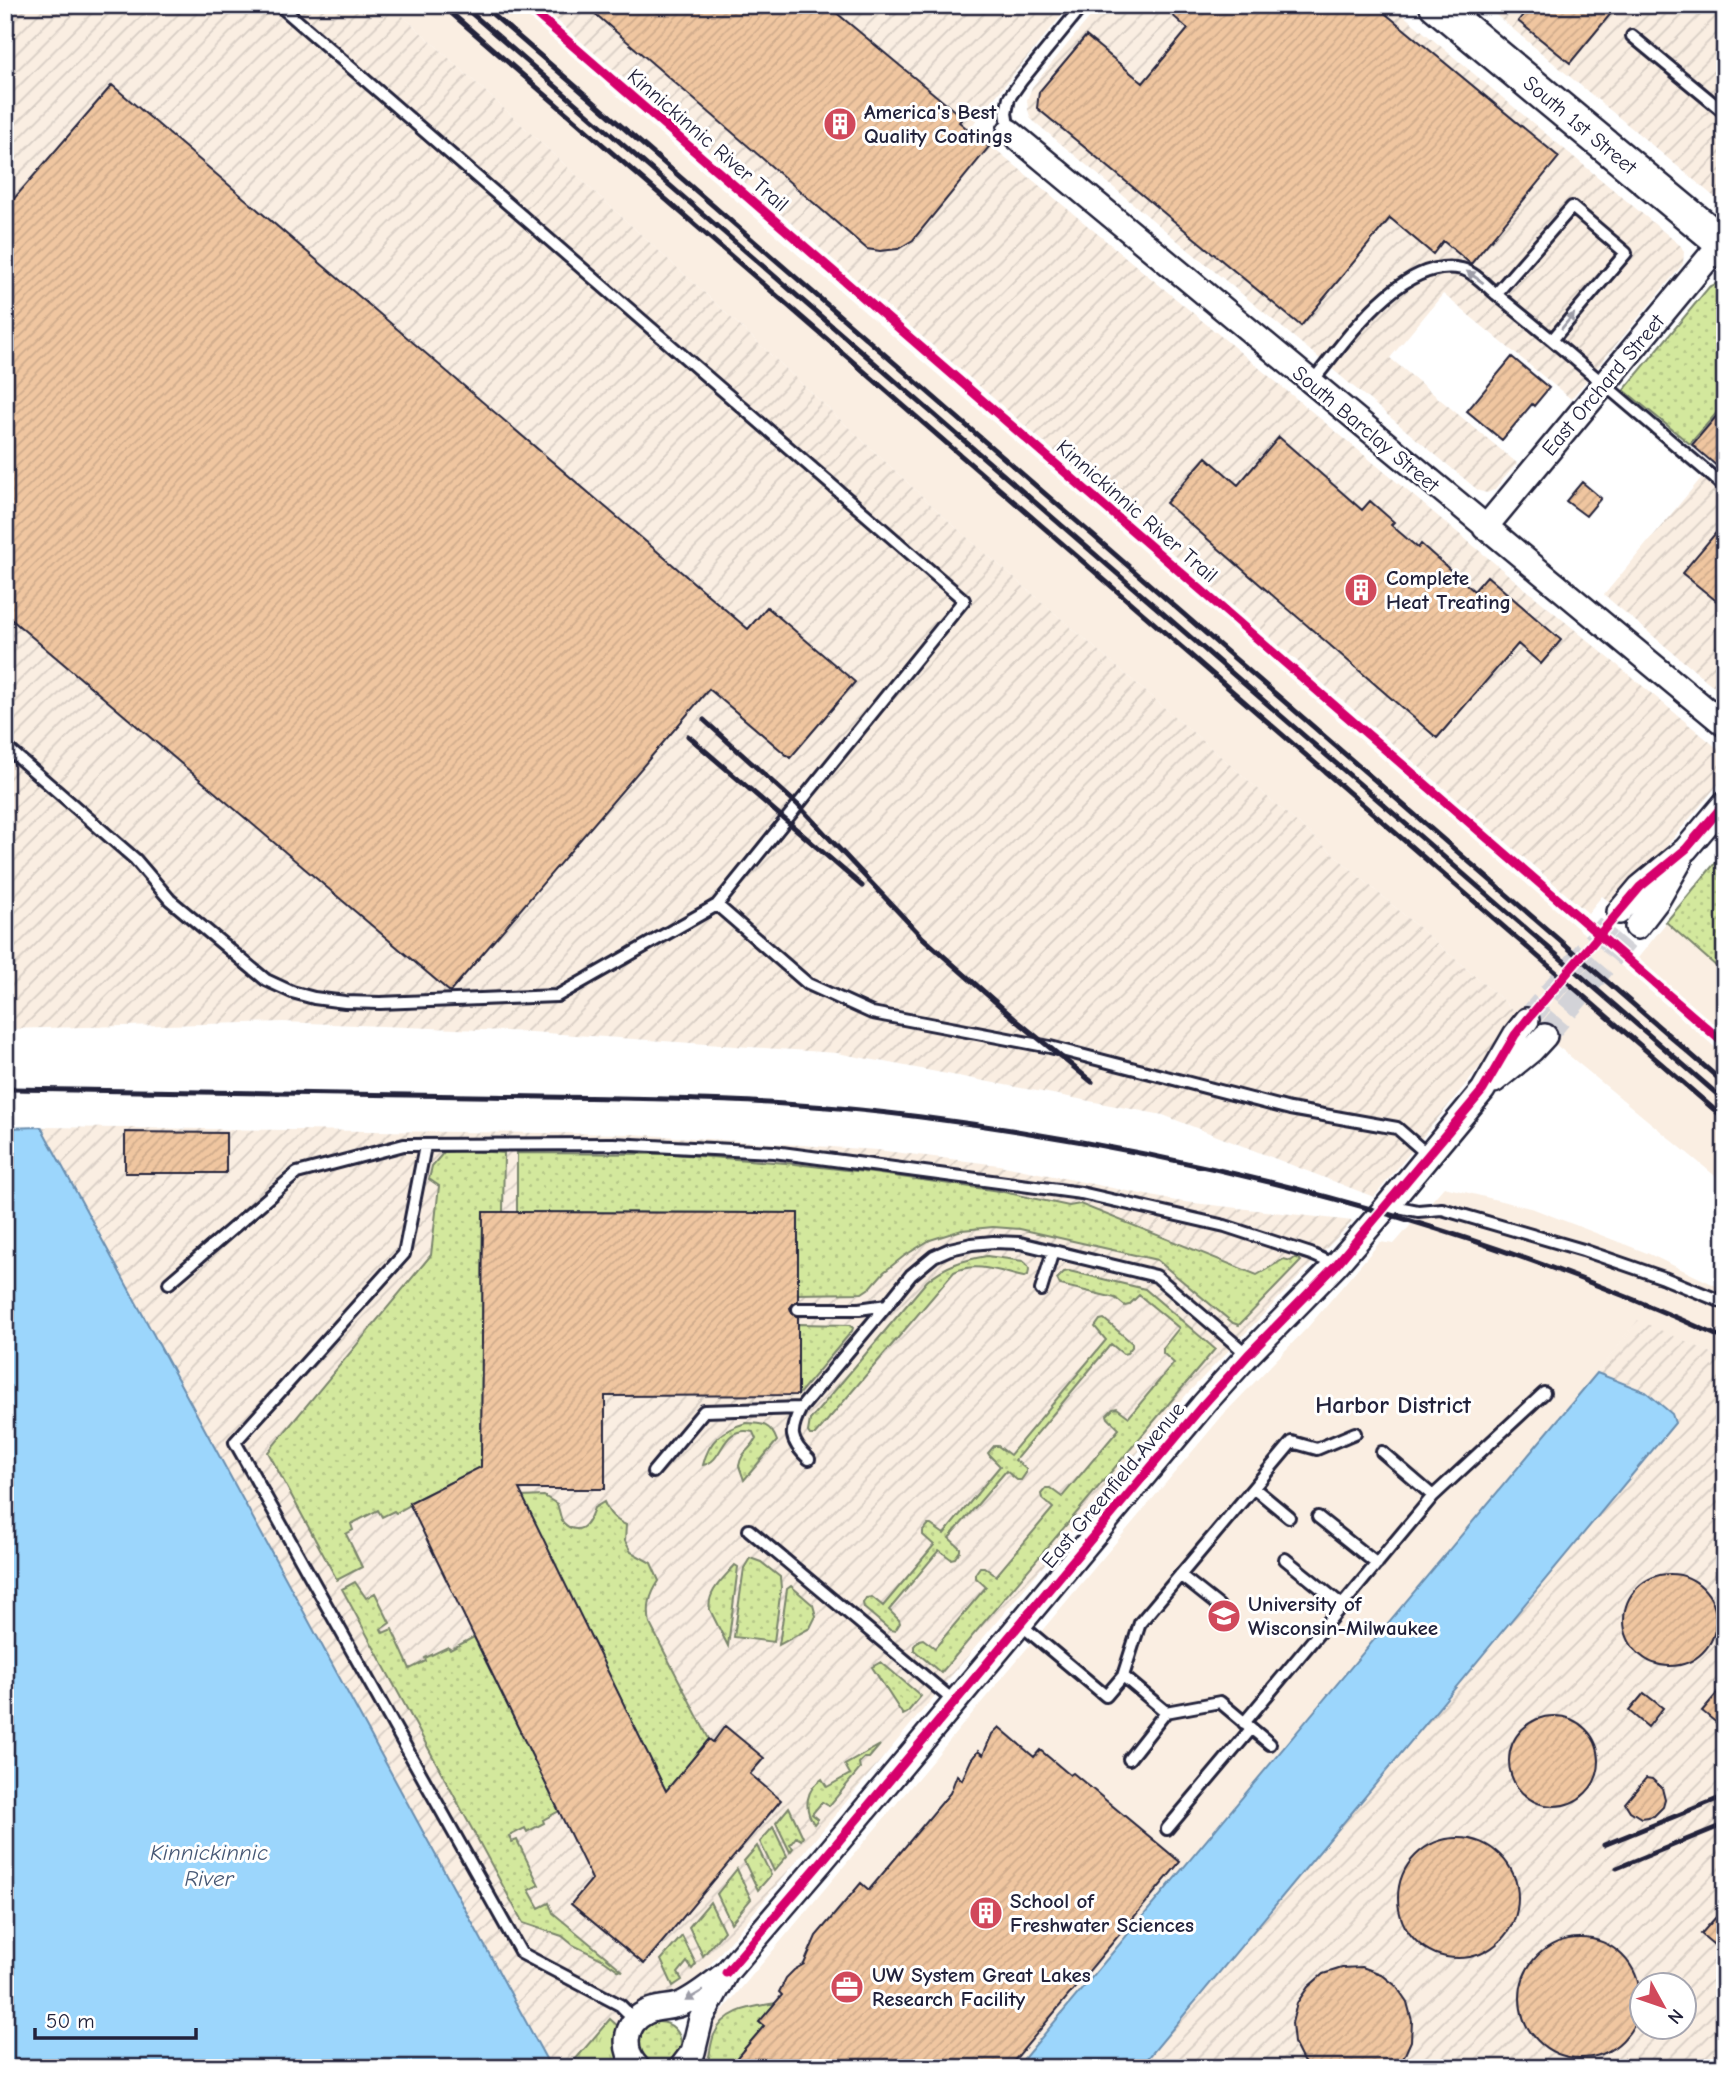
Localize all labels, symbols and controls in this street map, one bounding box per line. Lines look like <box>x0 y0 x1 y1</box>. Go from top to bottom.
street label: Kinnickinnic River Trail <box>623 64 793 216</box>
street label: South 1st Street <box>1519 71 1642 180</box>
place label: America's Best Quality Coatings <box>864 100 1012 148</box>
building icon: America's Best Quality Coatings <box>821 105 859 143</box>
one-way arrow <box>1466 270 1484 284</box>
street label: East Orchard Street <box>1537 309 1670 461</box>
one-way arrow <box>1560 313 1575 330</box>
street label: South Barclay Street <box>1288 361 1445 498</box>
street label: Kinnickinnic River Trail <box>1052 435 1222 587</box>
place label: Complete Heat Treating <box>1386 566 1511 614</box>
building icon: Complete Heat Treating <box>1342 571 1380 609</box>
district label: Harbor District <box>1315 1391 1472 1419</box>
street label: East Greenfield Avenue <box>1037 1397 1189 1573</box>
place label: University of Wisconsin-Milwaukee <box>1248 1592 1438 1640</box>
school or university icon: University of Wisconsin-Milwaukee <box>1205 1597 1243 1635</box>
water label: Kinnickinnic River <box>150 1839 268 1892</box>
place label: School of Freshwater Sciences <box>1010 1889 1194 1937</box>
building icon: School of Freshwater Sciences <box>967 1894 1005 1932</box>
place label: UW System Great Lakes Research Facility <box>872 1963 1091 2011</box>
office icon: UW System Great Lakes Research Facility <box>828 1968 866 2006</box>
north arrow <box>1628 1972 1698 2042</box>
one-way arrow <box>685 1990 704 2002</box>
scale bar <box>35 1996 196 2040</box>
text: N <box>1663 2004 1688 2028</box>
text: 50 m <box>46 2009 95 2033</box>

